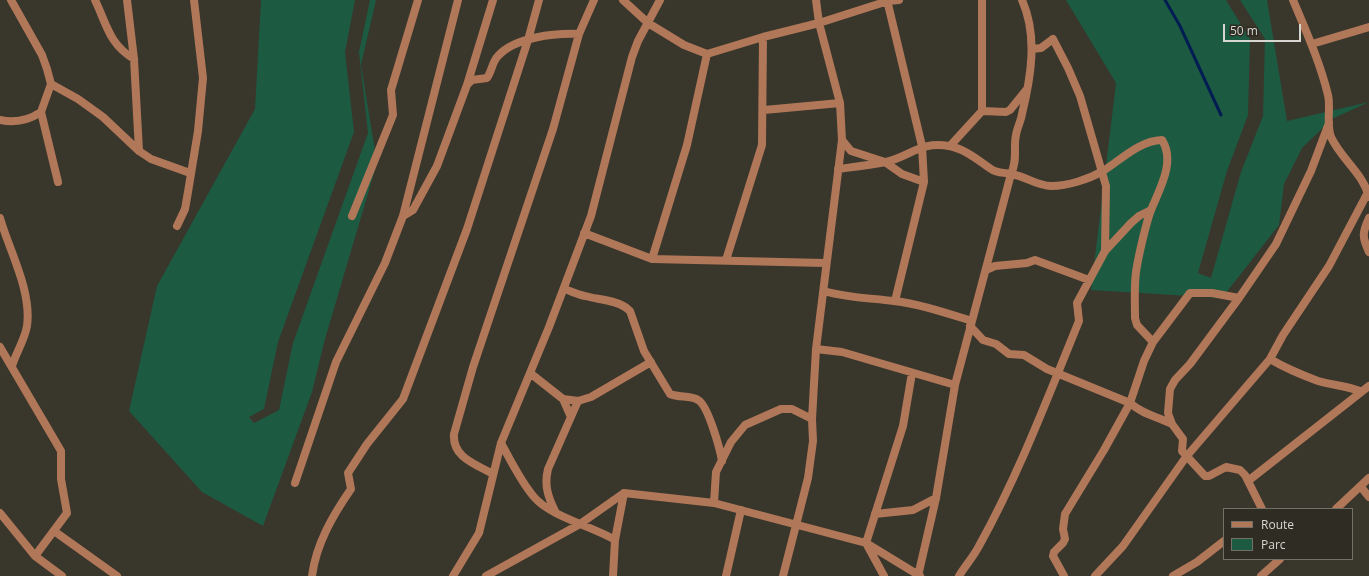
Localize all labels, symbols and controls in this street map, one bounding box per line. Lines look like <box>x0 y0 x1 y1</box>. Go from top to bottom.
scale bar <box>1225 16 1303 42</box>
text: 50 m <box>1230 22 1258 39</box>
legend <box>1223 508 1353 560</box>
text: Route <box>1261 516 1294 533</box>
text: Parc <box>1261 536 1286 553</box>

